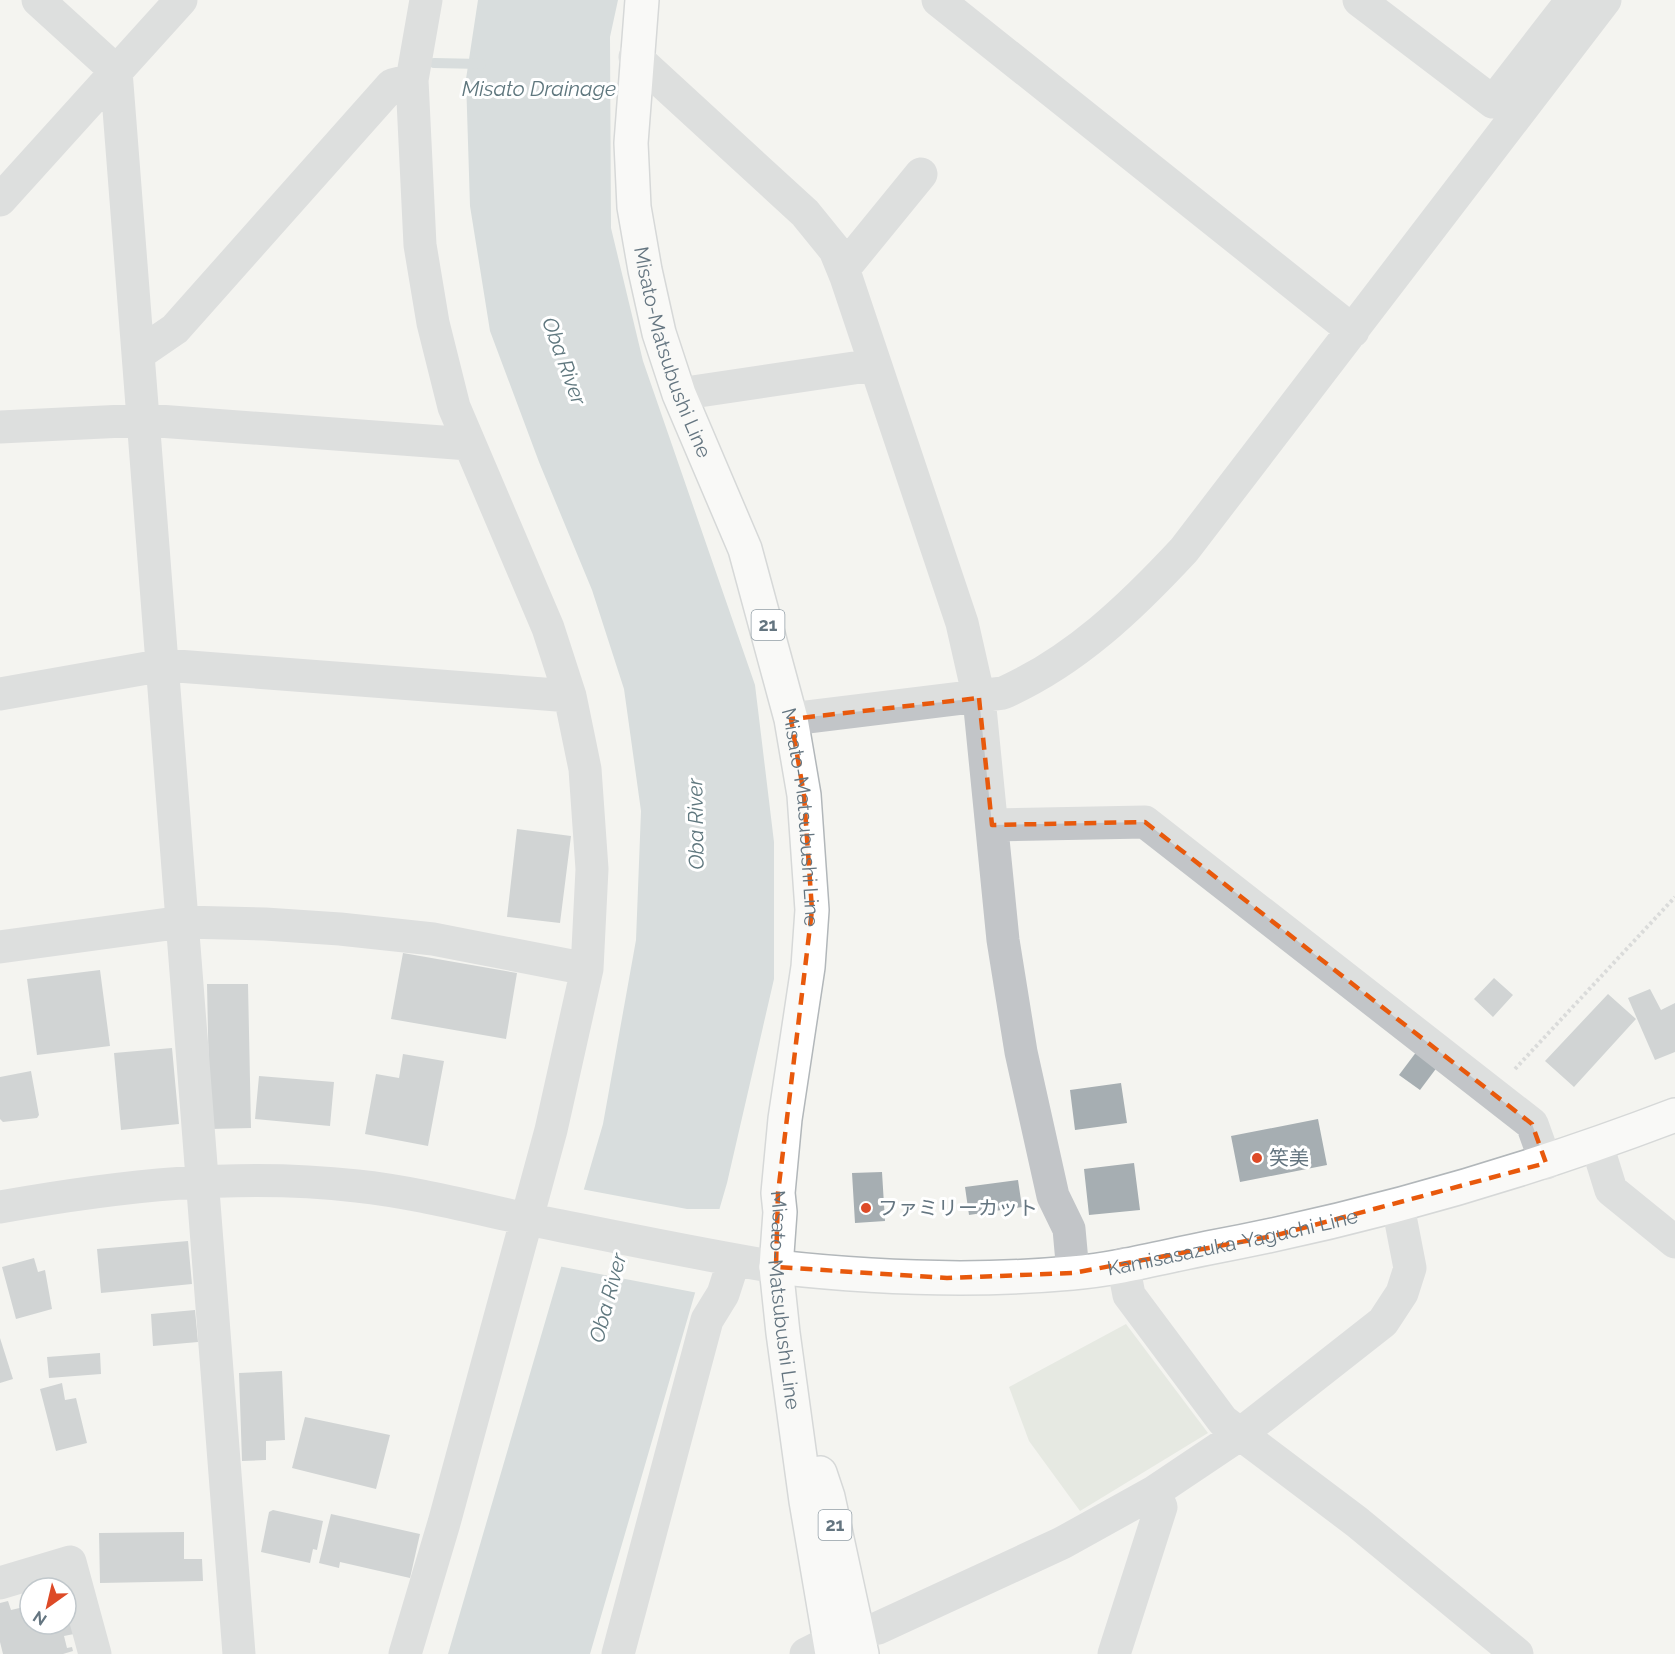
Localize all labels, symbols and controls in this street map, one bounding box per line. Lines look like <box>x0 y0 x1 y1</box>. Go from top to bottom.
water label: Misato Drainage <box>462 76 616 101</box>
street label: Misato-Matsubushi Line <box>629 245 717 462</box>
water label: Oba River <box>537 314 592 409</box>
road number: 21 <box>752 610 784 640</box>
street label: Misato-Matsubushi Line <box>777 705 824 928</box>
water label: Oba River <box>682 777 709 870</box>
place label: 笑美 <box>1269 1146 1309 1170</box>
marker: 笑美 <box>1250 1151 1264 1165</box>
street label: Misato-Matsubushi Line <box>763 1189 805 1411</box>
place label: ファミリーカット <box>878 1196 1038 1220</box>
marker: ファミリーカット <box>859 1201 873 1215</box>
street label: Kamisasazuka-Yaguchi Line <box>1105 1204 1361 1280</box>
water label: Oba River <box>584 1250 632 1345</box>
road number: 21 <box>818 1510 852 1540</box>
north arrow <box>18 1576 78 1636</box>
text: N <box>30 1607 50 1629</box>

